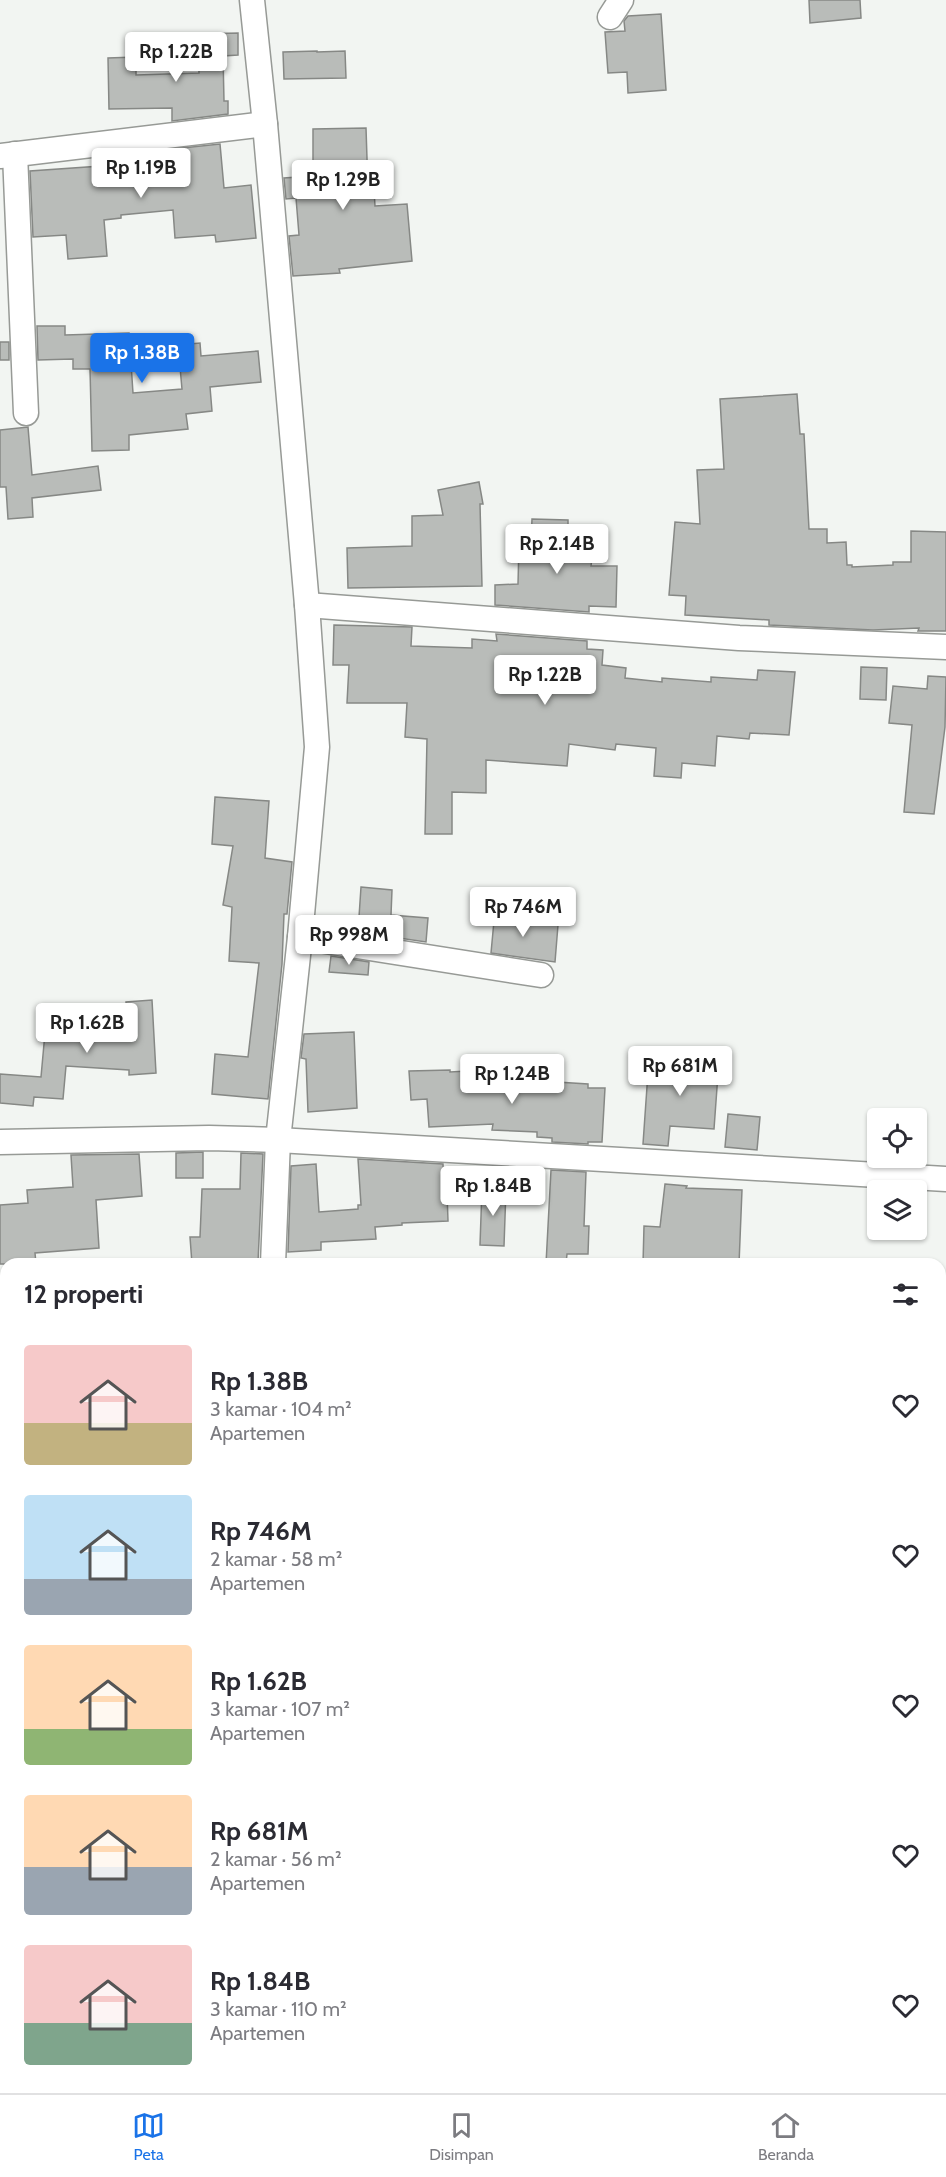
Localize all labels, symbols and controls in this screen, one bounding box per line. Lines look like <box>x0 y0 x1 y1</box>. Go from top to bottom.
pin: Rp 1.22B <box>114 32 238 83</box>
text: Rp 1.22B <box>139 39 213 63</box>
pin: Rp 1.19B <box>79 148 203 199</box>
text: Rp 1.19B <box>106 155 176 179</box>
pin: Rp 1.29B <box>281 160 405 211</box>
text: Rp 1.29B <box>306 167 380 191</box>
pin: Rp 1.38B <box>80 333 204 384</box>
text: Rp 1.38B <box>104 340 180 364</box>
pin: Rp 2.14B <box>495 524 619 575</box>
text: Rp 2.14B <box>519 531 595 555</box>
pin: Rp 1.22B <box>483 655 607 706</box>
text: Rp 1.22B <box>508 662 582 686</box>
pin: Rp 746M <box>468 887 578 938</box>
text: Rp 746M <box>484 894 562 918</box>
pin: Rp 998M <box>294 915 404 966</box>
text: Rp 998M <box>309 922 389 946</box>
pin: Rp 1.62B <box>25 1003 149 1054</box>
text: Rp 1.62B <box>50 1010 124 1034</box>
pin: Rp 681M <box>625 1046 735 1097</box>
text: Rp 681M <box>642 1053 718 1077</box>
pin: Rp 1.24B <box>450 1054 574 1105</box>
text: Rp 1.24B <box>474 1061 550 1085</box>
map controls <box>867 1108 927 1240</box>
button: locate <box>867 1108 927 1168</box>
pin: Rp 1.84B <box>431 1166 555 1217</box>
text: Rp 1.84B <box>454 1173 532 1197</box>
button: layers <box>867 1180 927 1240</box>
text: 12 properti <box>24 1278 143 1310</box>
icon: filters <box>889 1278 922 1311</box>
text: Rp 1.38B <box>210 1365 308 1397</box>
icon: home <box>72 1369 144 1441</box>
icon: heart <box>889 1389 922 1422</box>
text: 3 kamar · 104 m² <box>210 1397 352 1421</box>
text: Apartemen <box>210 1421 305 1445</box>
text: Rp 746M <box>210 1515 312 1547</box>
icon: home <box>72 1519 144 1591</box>
icon: heart <box>889 1539 922 1572</box>
text: 2 kamar · 58 m² <box>210 1547 342 1571</box>
text: Apartemen <box>210 1571 305 1595</box>
text: Rp 1.62B <box>210 1665 307 1697</box>
icon: home <box>72 1669 144 1741</box>
icon: heart <box>889 1689 922 1722</box>
text: 3 kamar · 107 m² <box>210 1697 350 1721</box>
text: Apartemen <box>210 1721 305 1745</box>
text: Rp 681M <box>210 1815 308 1847</box>
icon: home <box>72 1819 144 1891</box>
icon: heart <box>889 1839 922 1872</box>
text: 2 kamar · 56 m² <box>210 1847 342 1871</box>
text: Apartemen <box>210 1871 305 1895</box>
text: Rp 1.84B <box>210 1965 310 1997</box>
icon: home <box>72 1969 144 2041</box>
icon: heart <box>889 1989 922 2022</box>
text: 3 kamar · 110 m² <box>210 1997 347 2021</box>
text: Apartemen <box>210 2021 305 2045</box>
tab: Peta <box>132 2109 165 2164</box>
tab: Disimpan <box>429 2109 494 2164</box>
tab: Beranda <box>758 2109 814 2164</box>

